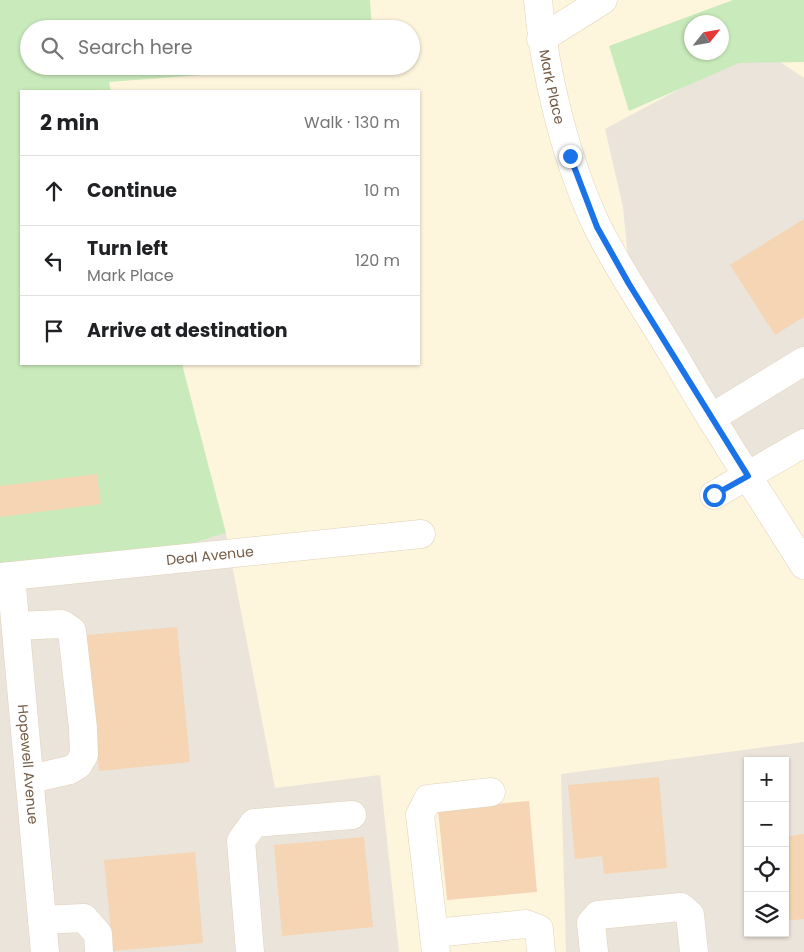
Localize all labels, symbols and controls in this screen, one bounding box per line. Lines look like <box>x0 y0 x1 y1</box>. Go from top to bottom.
north arrow <box>684 15 729 60</box>
search box <box>20 20 420 75</box>
icon: search <box>38 34 66 62</box>
text: Search here <box>78 34 192 61</box>
street label: Mark Place <box>534 48 570 127</box>
text: 2 min <box>40 108 99 137</box>
text: Walk · 130 m <box>304 111 400 134</box>
route end <box>559 145 582 168</box>
icon: ahead <box>40 177 68 205</box>
text: Continue <box>87 177 177 204</box>
text: 10 m <box>364 179 400 202</box>
text: Turn left <box>87 235 168 262</box>
icon: left <box>40 247 68 275</box>
text: 120 m <box>355 249 400 272</box>
text: Mark Place <box>87 264 174 287</box>
icon: arrive <box>40 317 68 345</box>
text: Arrive at destination <box>87 317 288 344</box>
route start <box>703 484 726 507</box>
street label: Deal Avenue <box>165 541 255 570</box>
street label: Hopewell Avenue <box>13 703 43 825</box>
map controls <box>744 757 789 937</box>
button: + <box>744 757 789 802</box>
button: − <box>744 802 789 847</box>
button: locate <box>744 847 789 892</box>
button: layers <box>744 892 789 937</box>

